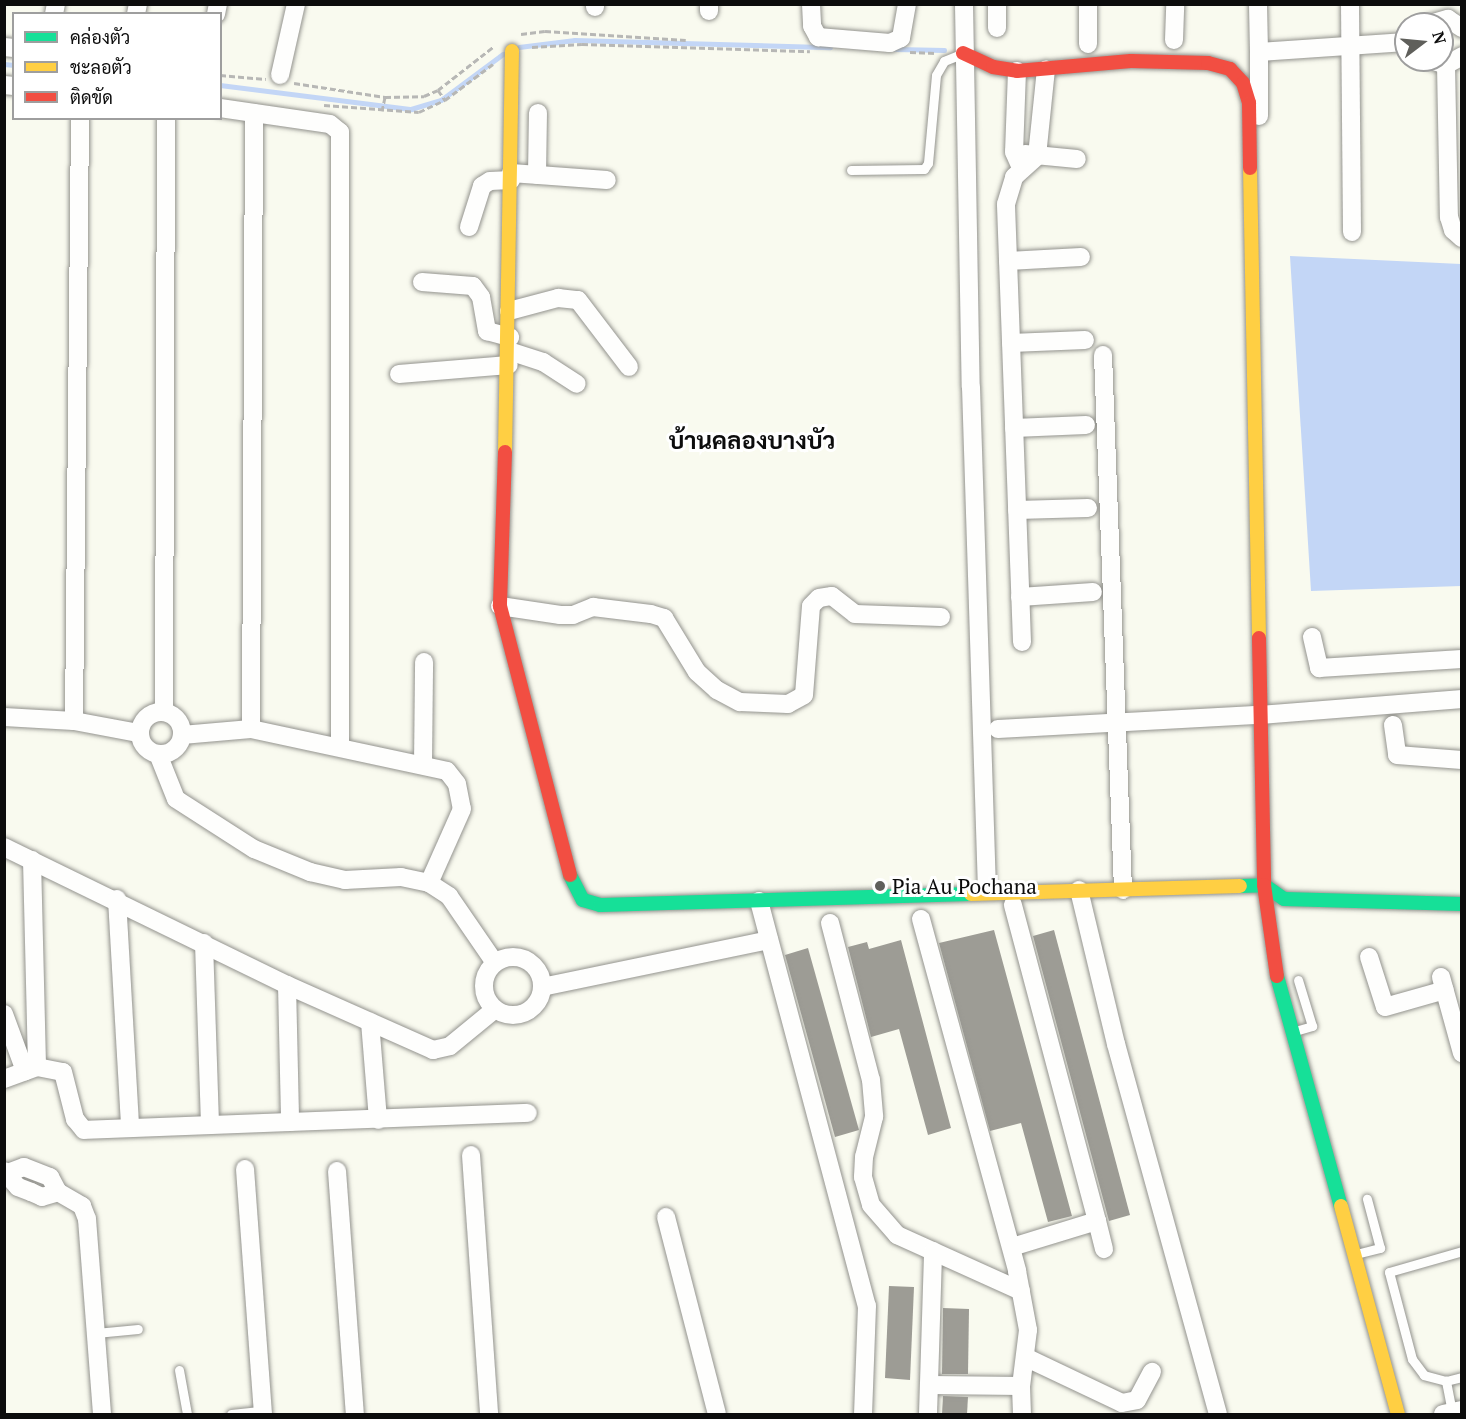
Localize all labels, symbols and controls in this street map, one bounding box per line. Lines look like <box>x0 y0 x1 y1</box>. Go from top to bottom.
legend <box>12 12 222 120</box>
north arrow <box>1394 12 1454 72</box>
text: คล่องตัว <box>70 25 130 49</box>
text: N <box>1427 29 1452 46</box>
text: ชะลอตัว <box>70 55 132 79</box>
text: ติดขัด <box>70 85 113 109</box>
district label: บ้านคลองบางบัว <box>669 427 835 455</box>
place label: Pia Au Pochana <box>892 873 1037 899</box>
marker: Pia Au Pochana <box>873 879 887 893</box>

